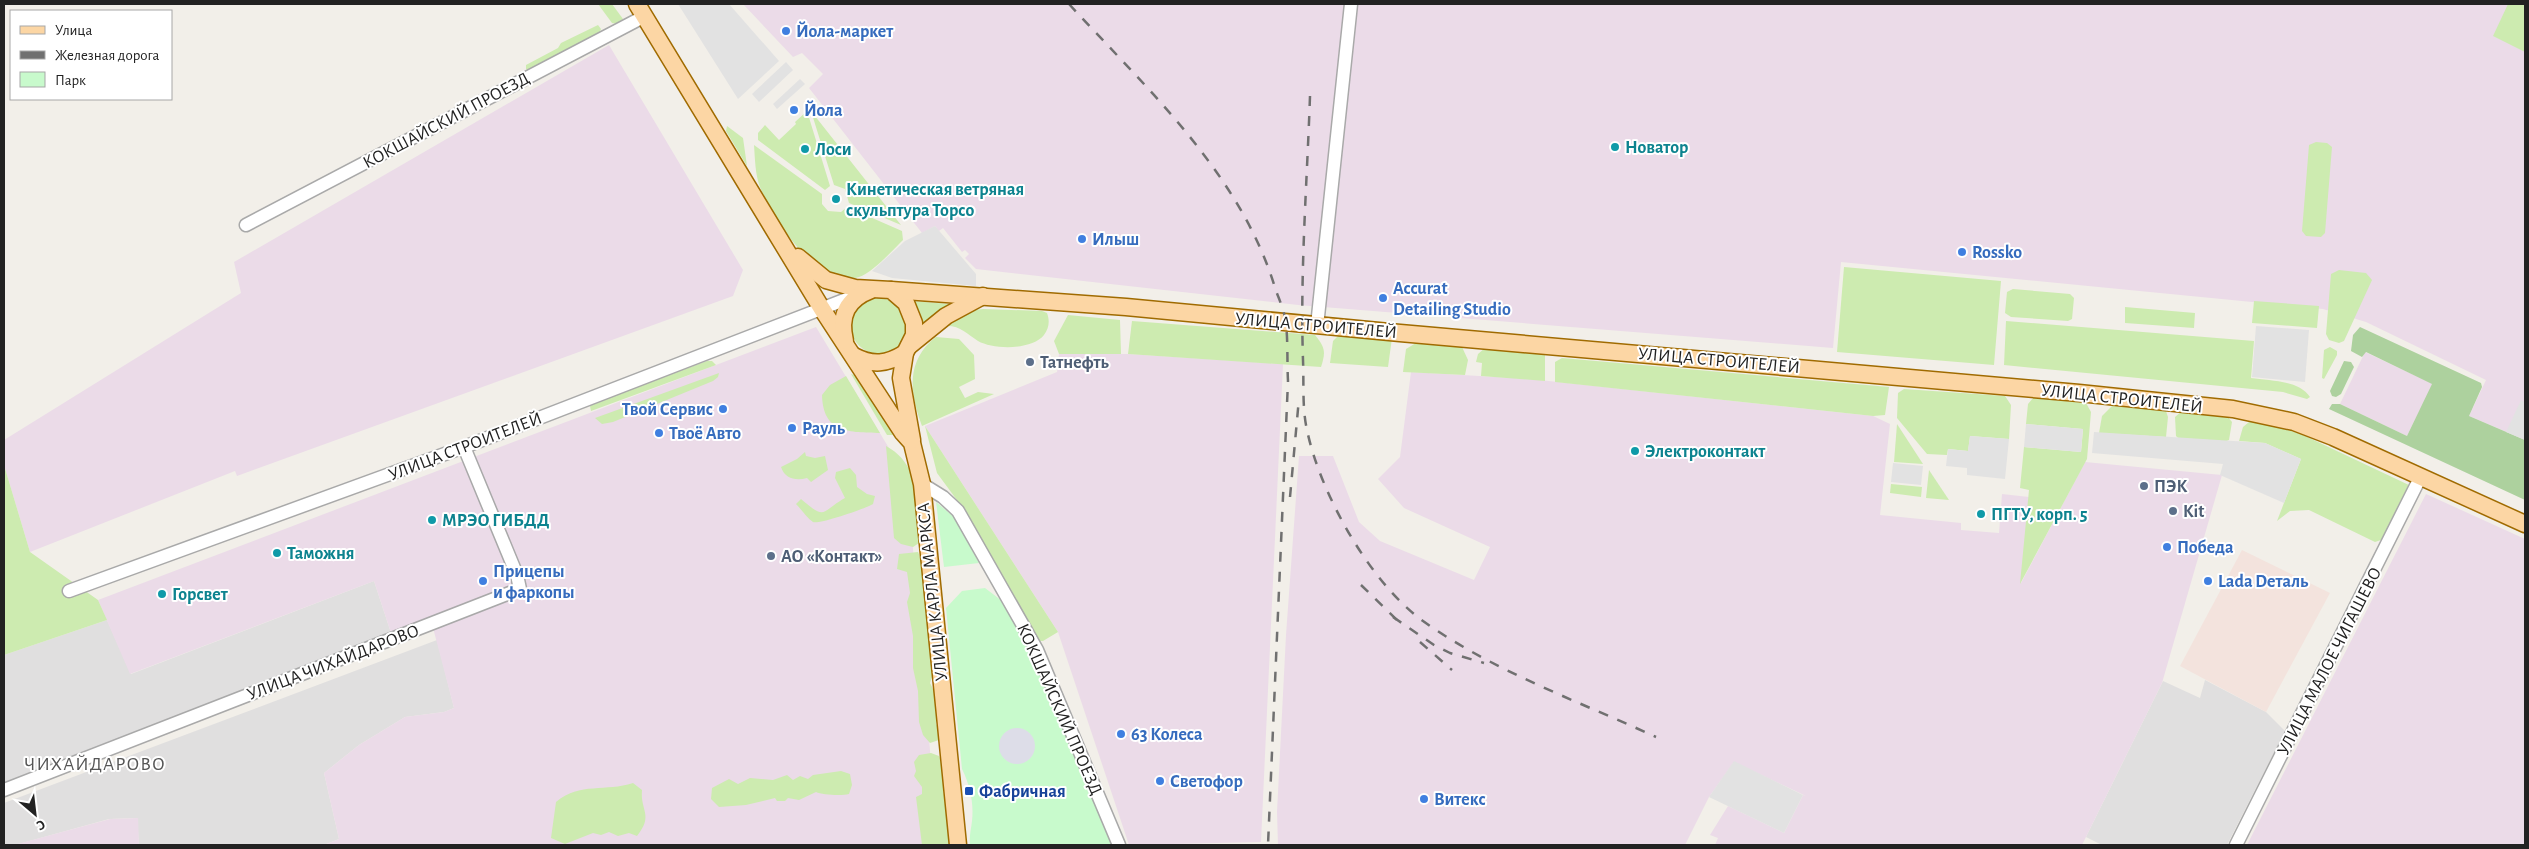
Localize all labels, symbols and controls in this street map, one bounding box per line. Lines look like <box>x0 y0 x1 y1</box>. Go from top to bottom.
legend <box>10 10 172 100</box>
place label: Йола-маркет <box>796 21 894 41</box>
text: Улица <box>55 23 92 38</box>
marker: Йола-маркет <box>780 25 792 37</box>
text: Железная дорога <box>55 48 160 63</box>
street label: КОКШАЙСКИЙ ПРОЕЗД <box>359 68 533 172</box>
text: Парк <box>55 73 86 88</box>
place label: Йола <box>804 100 843 120</box>
marker: Йола <box>788 104 800 116</box>
place label: Новатор <box>1625 139 1688 157</box>
place label: Лоси <box>815 141 852 159</box>
marker: Новатор <box>1609 141 1621 153</box>
marker: Лоси <box>799 143 811 155</box>
place label: Кинетическая ветряная скульптура Торсо <box>846 181 1024 220</box>
marker: Кинетическая ветряная скульптура Торсо <box>830 193 842 205</box>
place label: Илыш <box>1092 231 1139 249</box>
marker: Илыш <box>1076 233 1088 245</box>
place label: Rossko <box>1972 244 2022 262</box>
marker: Rossko <box>1956 246 1968 258</box>
place label: Accurat Detailing Studio <box>1393 280 1511 319</box>
marker: Accurat Detailing Studio <box>1377 292 1389 304</box>
street label: УЛИЦА СТРОИТЕЛЕЙ <box>1234 308 1398 342</box>
street label: УЛИЦА СТРОИТЕЛЕЙ <box>1637 343 1801 377</box>
place label: Татнефть <box>1040 354 1109 372</box>
marker: Татнефть <box>1024 356 1036 368</box>
street label: УЛИЦА СТРОИТЕЛЕЙ <box>2040 380 2204 416</box>
place label: Твой Сервис <box>622 401 713 419</box>
marker: Твой Сервис <box>717 403 729 415</box>
street label: УЛИЦА СТРОИТЕЛЕЙ <box>385 407 545 485</box>
place label: Рауль <box>802 420 846 438</box>
marker: Рауль <box>786 422 798 434</box>
place label: Твоё Авто <box>669 425 741 443</box>
marker: Твоё Авто <box>653 427 665 439</box>
place label: Электроконтакт <box>1645 443 1766 461</box>
marker: Электроконтакт <box>1629 445 1641 457</box>
place label: ПЭК <box>2154 478 2188 496</box>
marker: ПЭК <box>2138 480 2150 492</box>
street label: УЛИЦА КАРЛА МАРКСА <box>915 502 951 682</box>
place label: Kit <box>2183 503 2204 521</box>
marker: Kit <box>2167 505 2179 517</box>
place label: ПГТУ, корп. 5 <box>1991 506 2088 524</box>
marker: ПГТУ, корп. 5 <box>1975 508 1987 520</box>
place label: МРЭО ГИБДД <box>442 512 549 530</box>
marker: МРЭО ГИБДД <box>426 514 438 526</box>
place label: Победа <box>2177 539 2234 557</box>
marker: Победа <box>2161 541 2173 553</box>
place label: Таможня <box>287 545 355 563</box>
marker: Таможня <box>271 547 283 559</box>
place label: АО «Контакт» <box>781 548 882 566</box>
marker: АО «Контакт» <box>765 550 777 562</box>
place label: Прицепы и фаркопы <box>493 563 575 602</box>
street label: УЛИЦА МАЛОЕ ЧИГАШЕВО <box>2275 564 2385 758</box>
place label: Lada Dеталь <box>2218 573 2309 591</box>
marker: Прицепы и фаркопы <box>477 575 489 587</box>
marker: Lada Dеталь <box>2202 575 2214 587</box>
place label: Горсвет <box>172 586 229 604</box>
marker: Горсвет <box>156 588 168 600</box>
street label: УЛИЦА ЧИХАЙДАРОВО <box>244 620 422 704</box>
street label: КОКШАЙСКИЙ ПРОЕЗД <box>1013 620 1107 798</box>
place label: 63 Колеса <box>1131 726 1203 744</box>
marker: 63 Колеса <box>1115 728 1127 740</box>
district label: ЧИХАЙДАРОВО <box>24 754 166 774</box>
place label: Светофор <box>1170 773 1243 791</box>
marker: Светофор <box>1154 775 1166 787</box>
place label: Фабричная <box>979 783 1066 801</box>
marker: Фабричная <box>963 785 975 797</box>
north arrow <box>10 789 60 839</box>
place label: Витекс <box>1434 791 1486 809</box>
marker: Витекс <box>1418 793 1430 805</box>
text: С <box>34 817 47 833</box>

